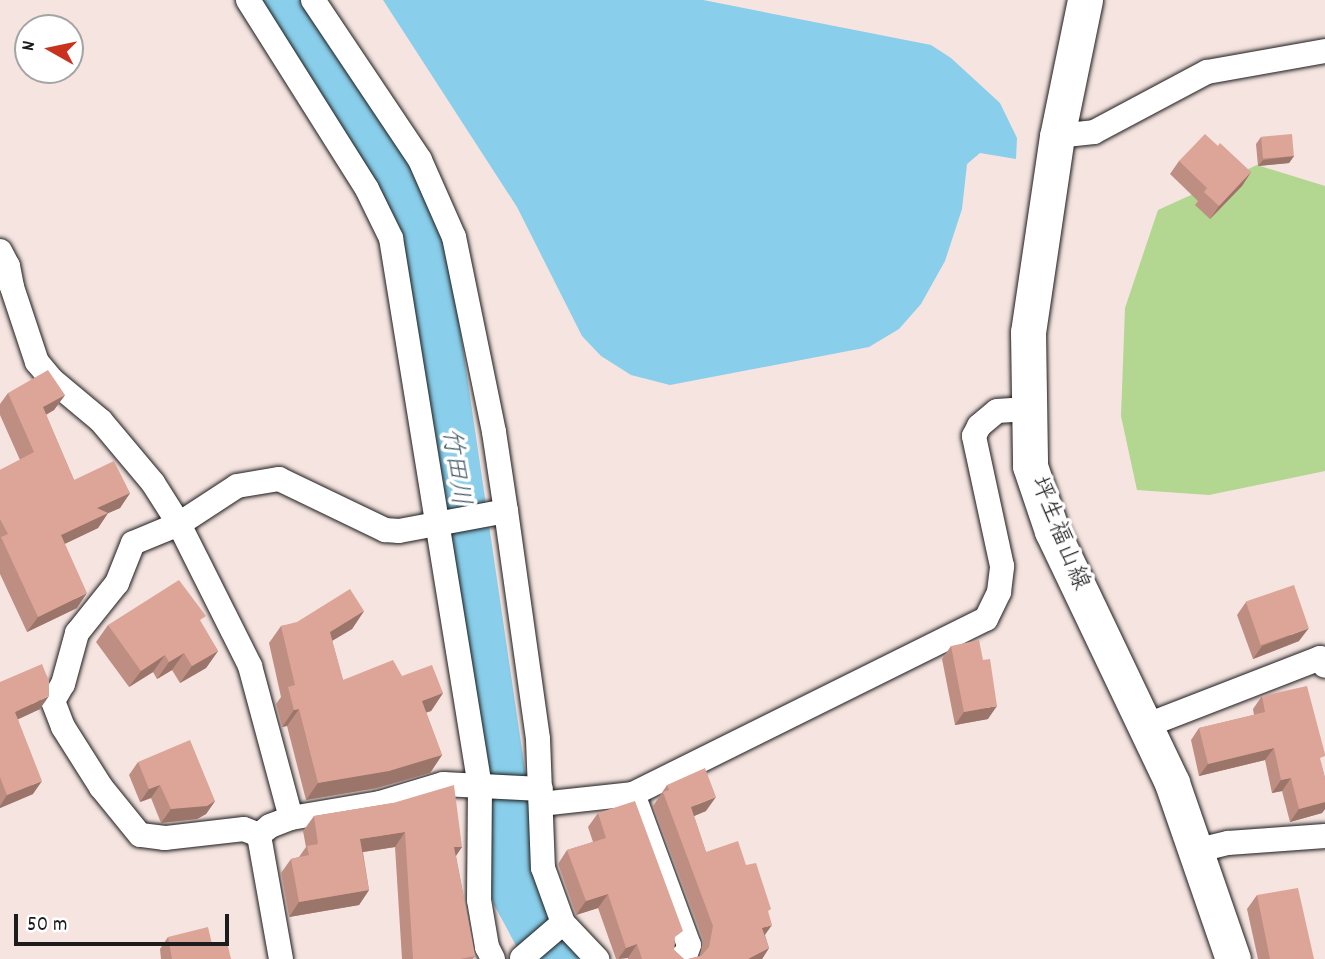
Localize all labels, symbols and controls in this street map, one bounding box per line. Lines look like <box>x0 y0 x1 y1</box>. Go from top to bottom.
north arrow <box>14 14 84 84</box>
text: N <box>16 39 44 53</box>
water label: 竹田川 <box>433 426 475 508</box>
street label: 坪生福山線 <box>1022 473 1094 595</box>
scale bar <box>18 900 233 944</box>
text: 50 m <box>27 911 67 941</box>

